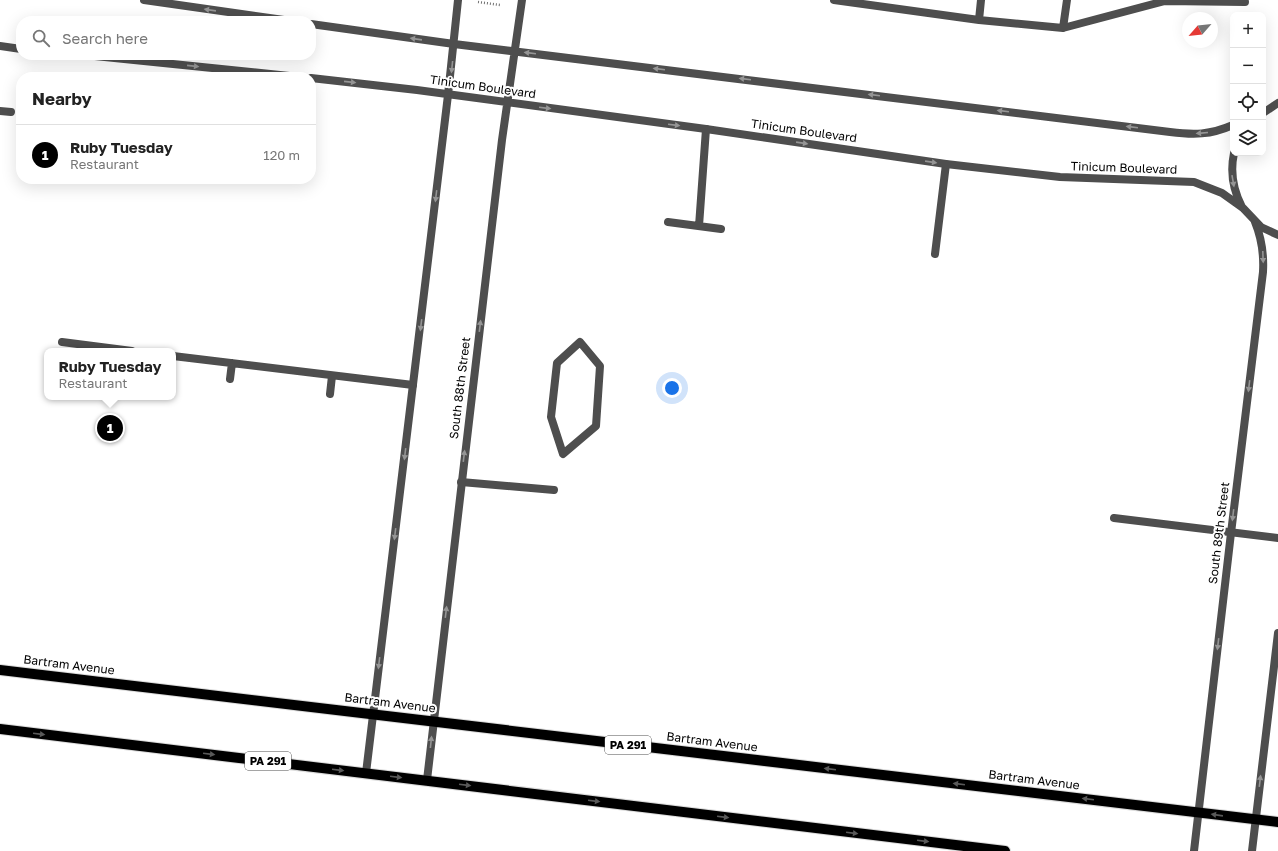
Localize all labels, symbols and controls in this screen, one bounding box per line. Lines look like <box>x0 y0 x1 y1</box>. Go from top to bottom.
one-way arrow <box>204 7 216 13</box>
north arrow <box>1182 12 1218 48</box>
map controls <box>1230 12 1266 156</box>
button: + <box>1230 12 1266 48</box>
search box <box>16 16 316 60</box>
icon: search <box>30 27 52 49</box>
text: Search here <box>62 29 148 47</box>
one-way arrow <box>410 36 422 42</box>
button: − <box>1230 48 1266 84</box>
one-way arrow <box>524 50 536 56</box>
one-way arrow <box>448 61 455 73</box>
one-way arrow <box>187 63 199 69</box>
one-way arrow <box>653 66 665 72</box>
street label: Tinicum Boulevard <box>429 72 537 101</box>
one-way arrow <box>738 76 751 82</box>
one-way arrow <box>344 79 356 86</box>
button: locate <box>1230 84 1266 120</box>
text: Nearby <box>32 88 92 109</box>
one-way arrow <box>867 92 880 98</box>
one-way arrow <box>539 105 551 111</box>
one-way arrow <box>997 108 1009 114</box>
street label: Tinicum Boulevard <box>750 116 858 145</box>
button: layers <box>1230 120 1266 156</box>
one-way arrow <box>668 122 680 128</box>
one-way arrow <box>1126 124 1138 130</box>
one-way arrow <box>1196 130 1208 137</box>
text: Ruby Tuesday <box>70 138 173 156</box>
one-way arrow <box>796 140 809 146</box>
text: 1 <box>42 147 48 163</box>
text: 120 m <box>263 147 300 163</box>
text: Restaurant <box>70 156 139 172</box>
street label: Tinicum Boulevard <box>1070 158 1178 177</box>
one-way arrow <box>925 159 937 165</box>
one-way arrow <box>1230 175 1236 187</box>
one-way arrow <box>433 190 439 202</box>
one-way arrow <box>1260 251 1267 263</box>
one-way arrow <box>417 319 424 331</box>
one-way arrow <box>476 320 483 332</box>
street label: South 88th Street <box>446 336 473 440</box>
popup <box>44 348 176 400</box>
text: Ruby Tuesday <box>59 357 161 375</box>
text: Restaurant <box>59 375 128 391</box>
your location <box>662 378 682 398</box>
one-way arrow <box>1246 380 1252 392</box>
pin: 1 <box>97 413 123 443</box>
one-way arrow <box>402 448 408 460</box>
one-way arrow <box>461 449 468 462</box>
street label: South 89th Street <box>1205 481 1232 585</box>
one-way arrow <box>1230 509 1236 521</box>
one-way arrow <box>392 528 398 540</box>
one-way arrow <box>443 606 449 618</box>
one-way arrow <box>1214 638 1221 650</box>
street label: Bartram Avenue <box>23 651 116 678</box>
one-way arrow <box>376 657 382 669</box>
street label: Bartram Avenue <box>344 689 437 716</box>
street label: Bartram Avenue <box>666 728 759 755</box>
one-way arrow <box>33 731 45 737</box>
one-way arrow <box>427 735 434 748</box>
road number: PA 291 <box>605 736 651 754</box>
one-way arrow <box>203 751 215 757</box>
road number: PA 291 <box>245 752 291 770</box>
one-way arrow <box>824 766 836 772</box>
street label: Bartram Avenue <box>988 766 1081 793</box>
one-way arrow <box>332 767 344 773</box>
one-way arrow <box>390 774 402 780</box>
one-way arrow <box>1257 775 1264 787</box>
one-way arrow <box>953 781 965 787</box>
one-way arrow <box>459 782 471 788</box>
one-way arrow <box>1082 796 1094 802</box>
one-way arrow <box>588 798 600 804</box>
one-way arrow <box>1211 812 1223 818</box>
one-way arrow <box>717 814 729 820</box>
one-way arrow <box>846 830 858 836</box>
one-way arrow <box>917 838 929 845</box>

